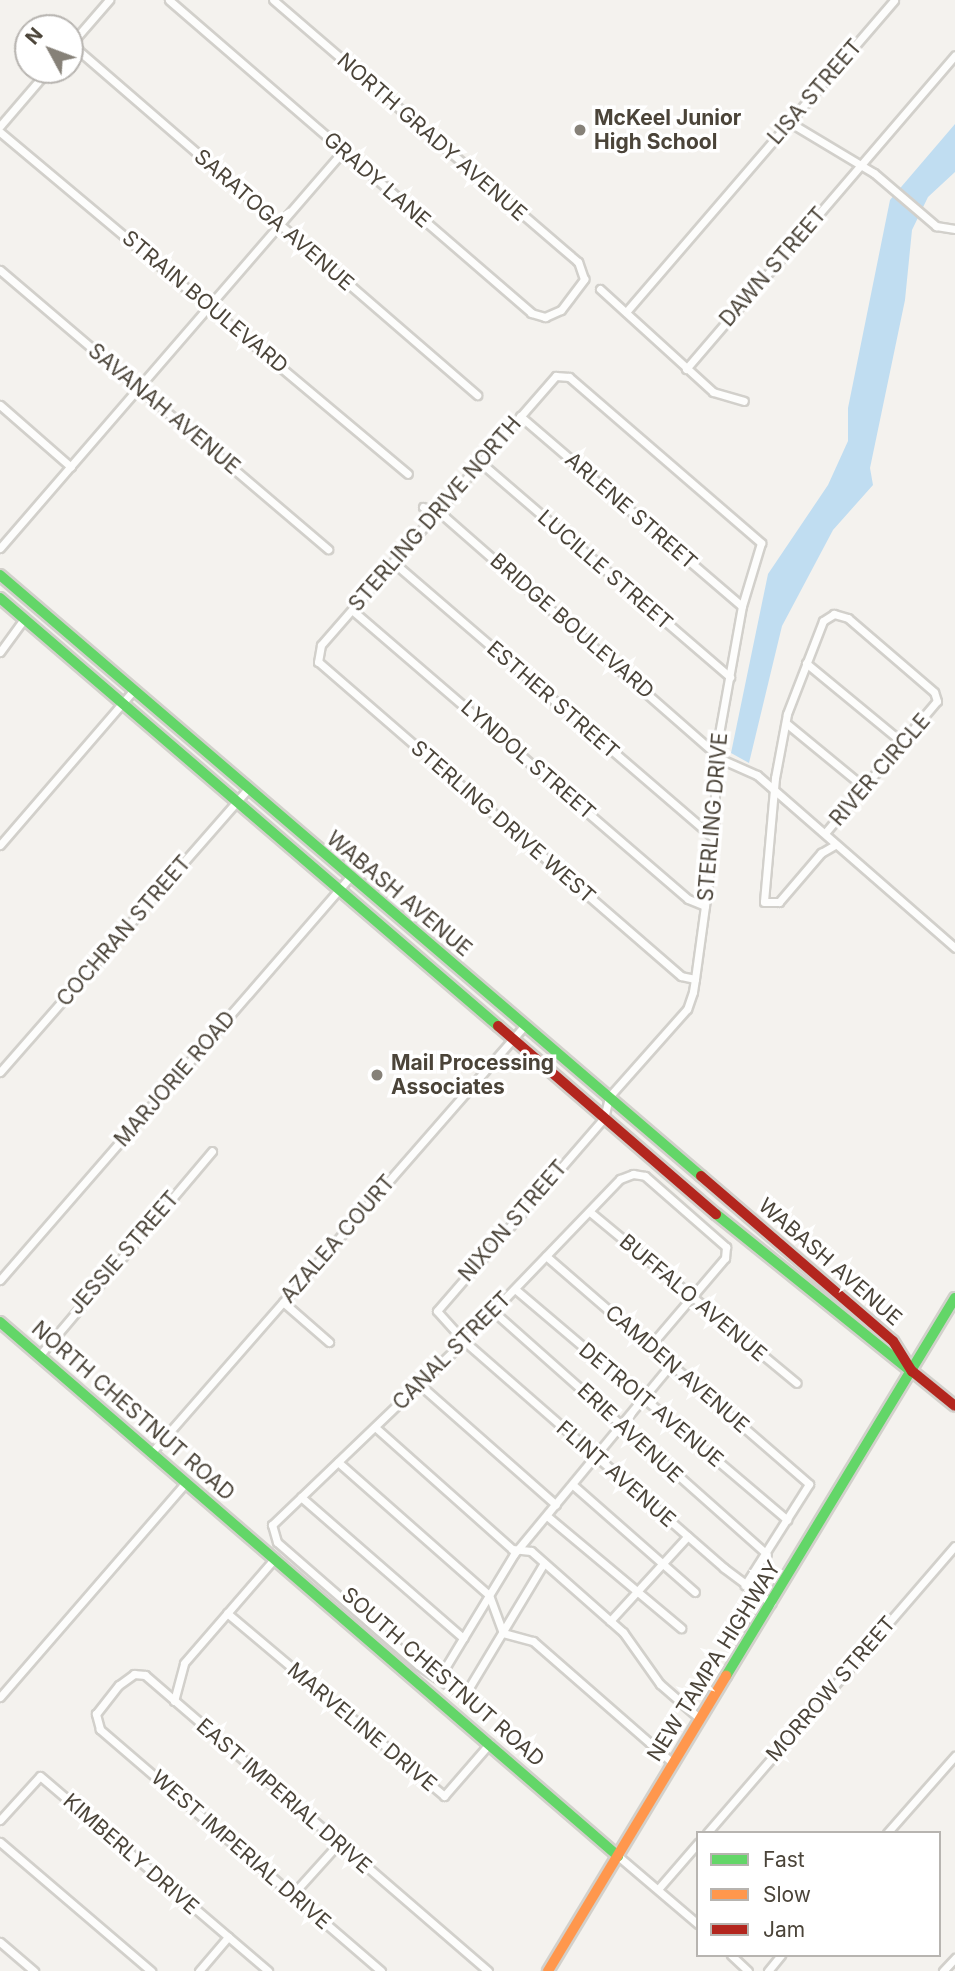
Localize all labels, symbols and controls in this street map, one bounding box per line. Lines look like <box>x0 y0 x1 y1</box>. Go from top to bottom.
north arrow <box>14 14 84 84</box>
text: N <box>21 23 48 49</box>
street label: LISA STREET <box>763 34 867 150</box>
street label: NORTH GRADY AVENUE <box>332 48 532 226</box>
place label: McKeel Junior High School <box>594 105 741 155</box>
marker: McKeel Junior High School <box>572 122 588 138</box>
street label: GRADY LANE <box>319 127 435 233</box>
street label: SARATOGA AVENUE <box>189 144 359 296</box>
street label: DAWN STREET <box>714 202 832 332</box>
street label: STRAIN BOULEVARD <box>117 225 293 379</box>
street label: SAVANAH AVENUE <box>83 338 245 480</box>
street label: STERLING DRIVE NORTH <box>343 411 527 617</box>
street label: ARLENE STREET <box>560 447 702 575</box>
street label: LUCILLE STREET <box>533 505 677 635</box>
street label: BRIDGE BOULEVARD <box>485 548 659 704</box>
street label: ESTHER STREET <box>482 636 624 764</box>
street label: LYNDOL STREET <box>456 695 600 825</box>
street label: RIVER CIRCLE <box>825 709 935 831</box>
street label: STERLING DRIVE <box>693 731 733 903</box>
street label: STERLING DRIVE WEST <box>406 735 600 909</box>
street label: WABASH AVENUE <box>321 826 477 962</box>
street label: COCHRAN STREET <box>52 851 196 1011</box>
street label: MARJORIE ROAD <box>109 1006 241 1152</box>
place label: Mail Processing Associates <box>391 1050 554 1100</box>
marker: Mail Processing Associates <box>369 1067 385 1083</box>
street label: NIXON STREET <box>454 1155 572 1287</box>
street label: AZALEA COURT <box>276 1170 400 1308</box>
street label: JESSIE STREET <box>64 1186 184 1320</box>
street label: WABASH AVENUE <box>753 1193 907 1331</box>
street label: BUFFALO AVENUE <box>614 1229 772 1367</box>
street label: CANAL STREET <box>388 1287 516 1415</box>
street label: CAMDEN AVENUE <box>600 1300 754 1438</box>
street label: NORTH CHESTNUT ROAD <box>26 1316 240 1506</box>
street label: DETROIT AVENUE <box>574 1337 728 1473</box>
street label: ERIE AVENUE <box>572 1378 688 1488</box>
street label: FLINT AVENUE <box>551 1415 681 1533</box>
street label: NEW TAMPA HIGHWAY <box>642 1556 786 1766</box>
street label: SOUTH CHESTNUT ROAD <box>337 1582 549 1772</box>
street label: MORROW STREET <box>761 1611 901 1767</box>
street label: MARVELINE DRIVE <box>282 1657 442 1797</box>
street label: EAST IMPERIAL DRIVE <box>191 1713 377 1879</box>
street label: WEST IMPERIAL DRIVE <box>146 1765 336 1935</box>
street label: KIMBERLY DRIVE <box>58 1788 204 1920</box>
legend <box>696 1831 941 1957</box>
text: Fast <box>763 1847 805 1872</box>
text: Slow <box>763 1882 811 1907</box>
text: Jam <box>763 1917 805 1942</box>

